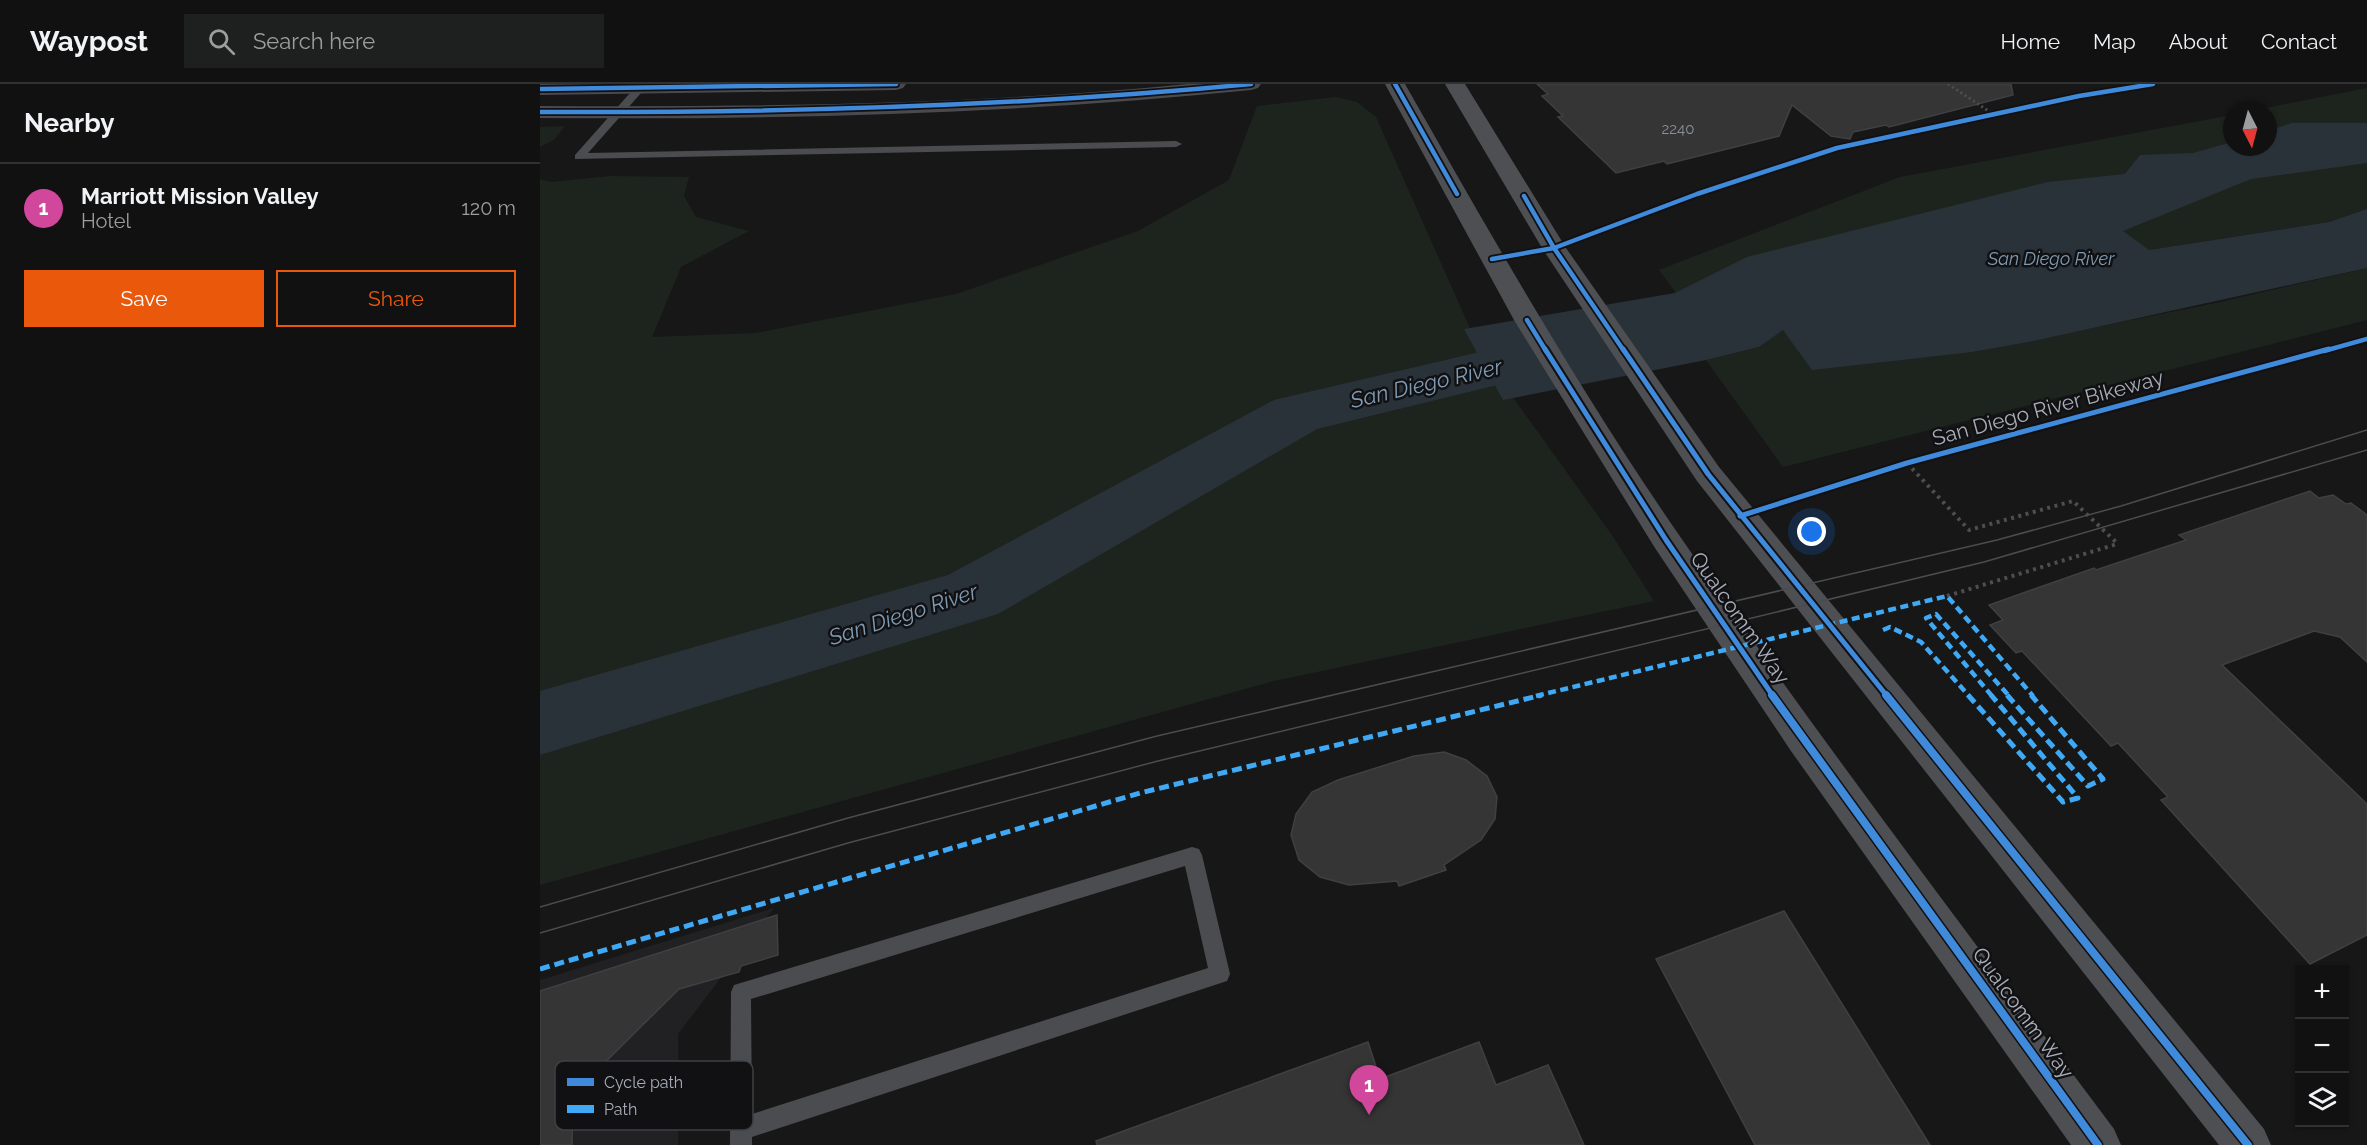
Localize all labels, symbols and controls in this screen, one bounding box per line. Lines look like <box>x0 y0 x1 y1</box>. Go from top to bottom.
search box <box>184 14 604 68</box>
text: Waypost <box>30 25 148 58</box>
icon: search <box>205 25 238 58</box>
text: Search here <box>253 28 375 54</box>
text: Home <box>2001 29 2060 54</box>
text: Map <box>2093 29 2136 54</box>
text: About <box>2169 29 2228 54</box>
text: Contact <box>2261 29 2337 54</box>
north arrow <box>2223 102 2277 156</box>
text: Nearby <box>24 108 114 138</box>
house number: 2240 <box>1661 120 1695 138</box>
text: Marriott Mission Valley <box>81 183 319 209</box>
text: 1 <box>39 196 48 220</box>
text: 120 m <box>461 196 516 220</box>
text: Hotel <box>81 209 131 233</box>
water label: San Diego River <box>1987 248 2115 269</box>
button: Save <box>24 270 264 327</box>
button: Share <box>276 270 516 327</box>
water label: San Diego River <box>1347 353 1506 413</box>
street label: San Diego River Bikeway <box>1929 365 2166 450</box>
your location <box>1797 517 1826 546</box>
street label: Qualcomm Way <box>1685 547 1795 689</box>
water label: San Diego River <box>824 577 982 651</box>
street label: Qualcomm Way <box>1967 942 2079 1083</box>
map controls <box>2295 965 2349 1127</box>
button: + <box>2295 965 2349 1019</box>
button: − <box>2295 1019 2349 1073</box>
legend <box>555 1061 753 1130</box>
pin: 1 <box>1350 1066 1388 1115</box>
text: Cycle path <box>604 1073 683 1092</box>
button: layers <box>2295 1073 2349 1127</box>
text: Path <box>604 1100 637 1119</box>

